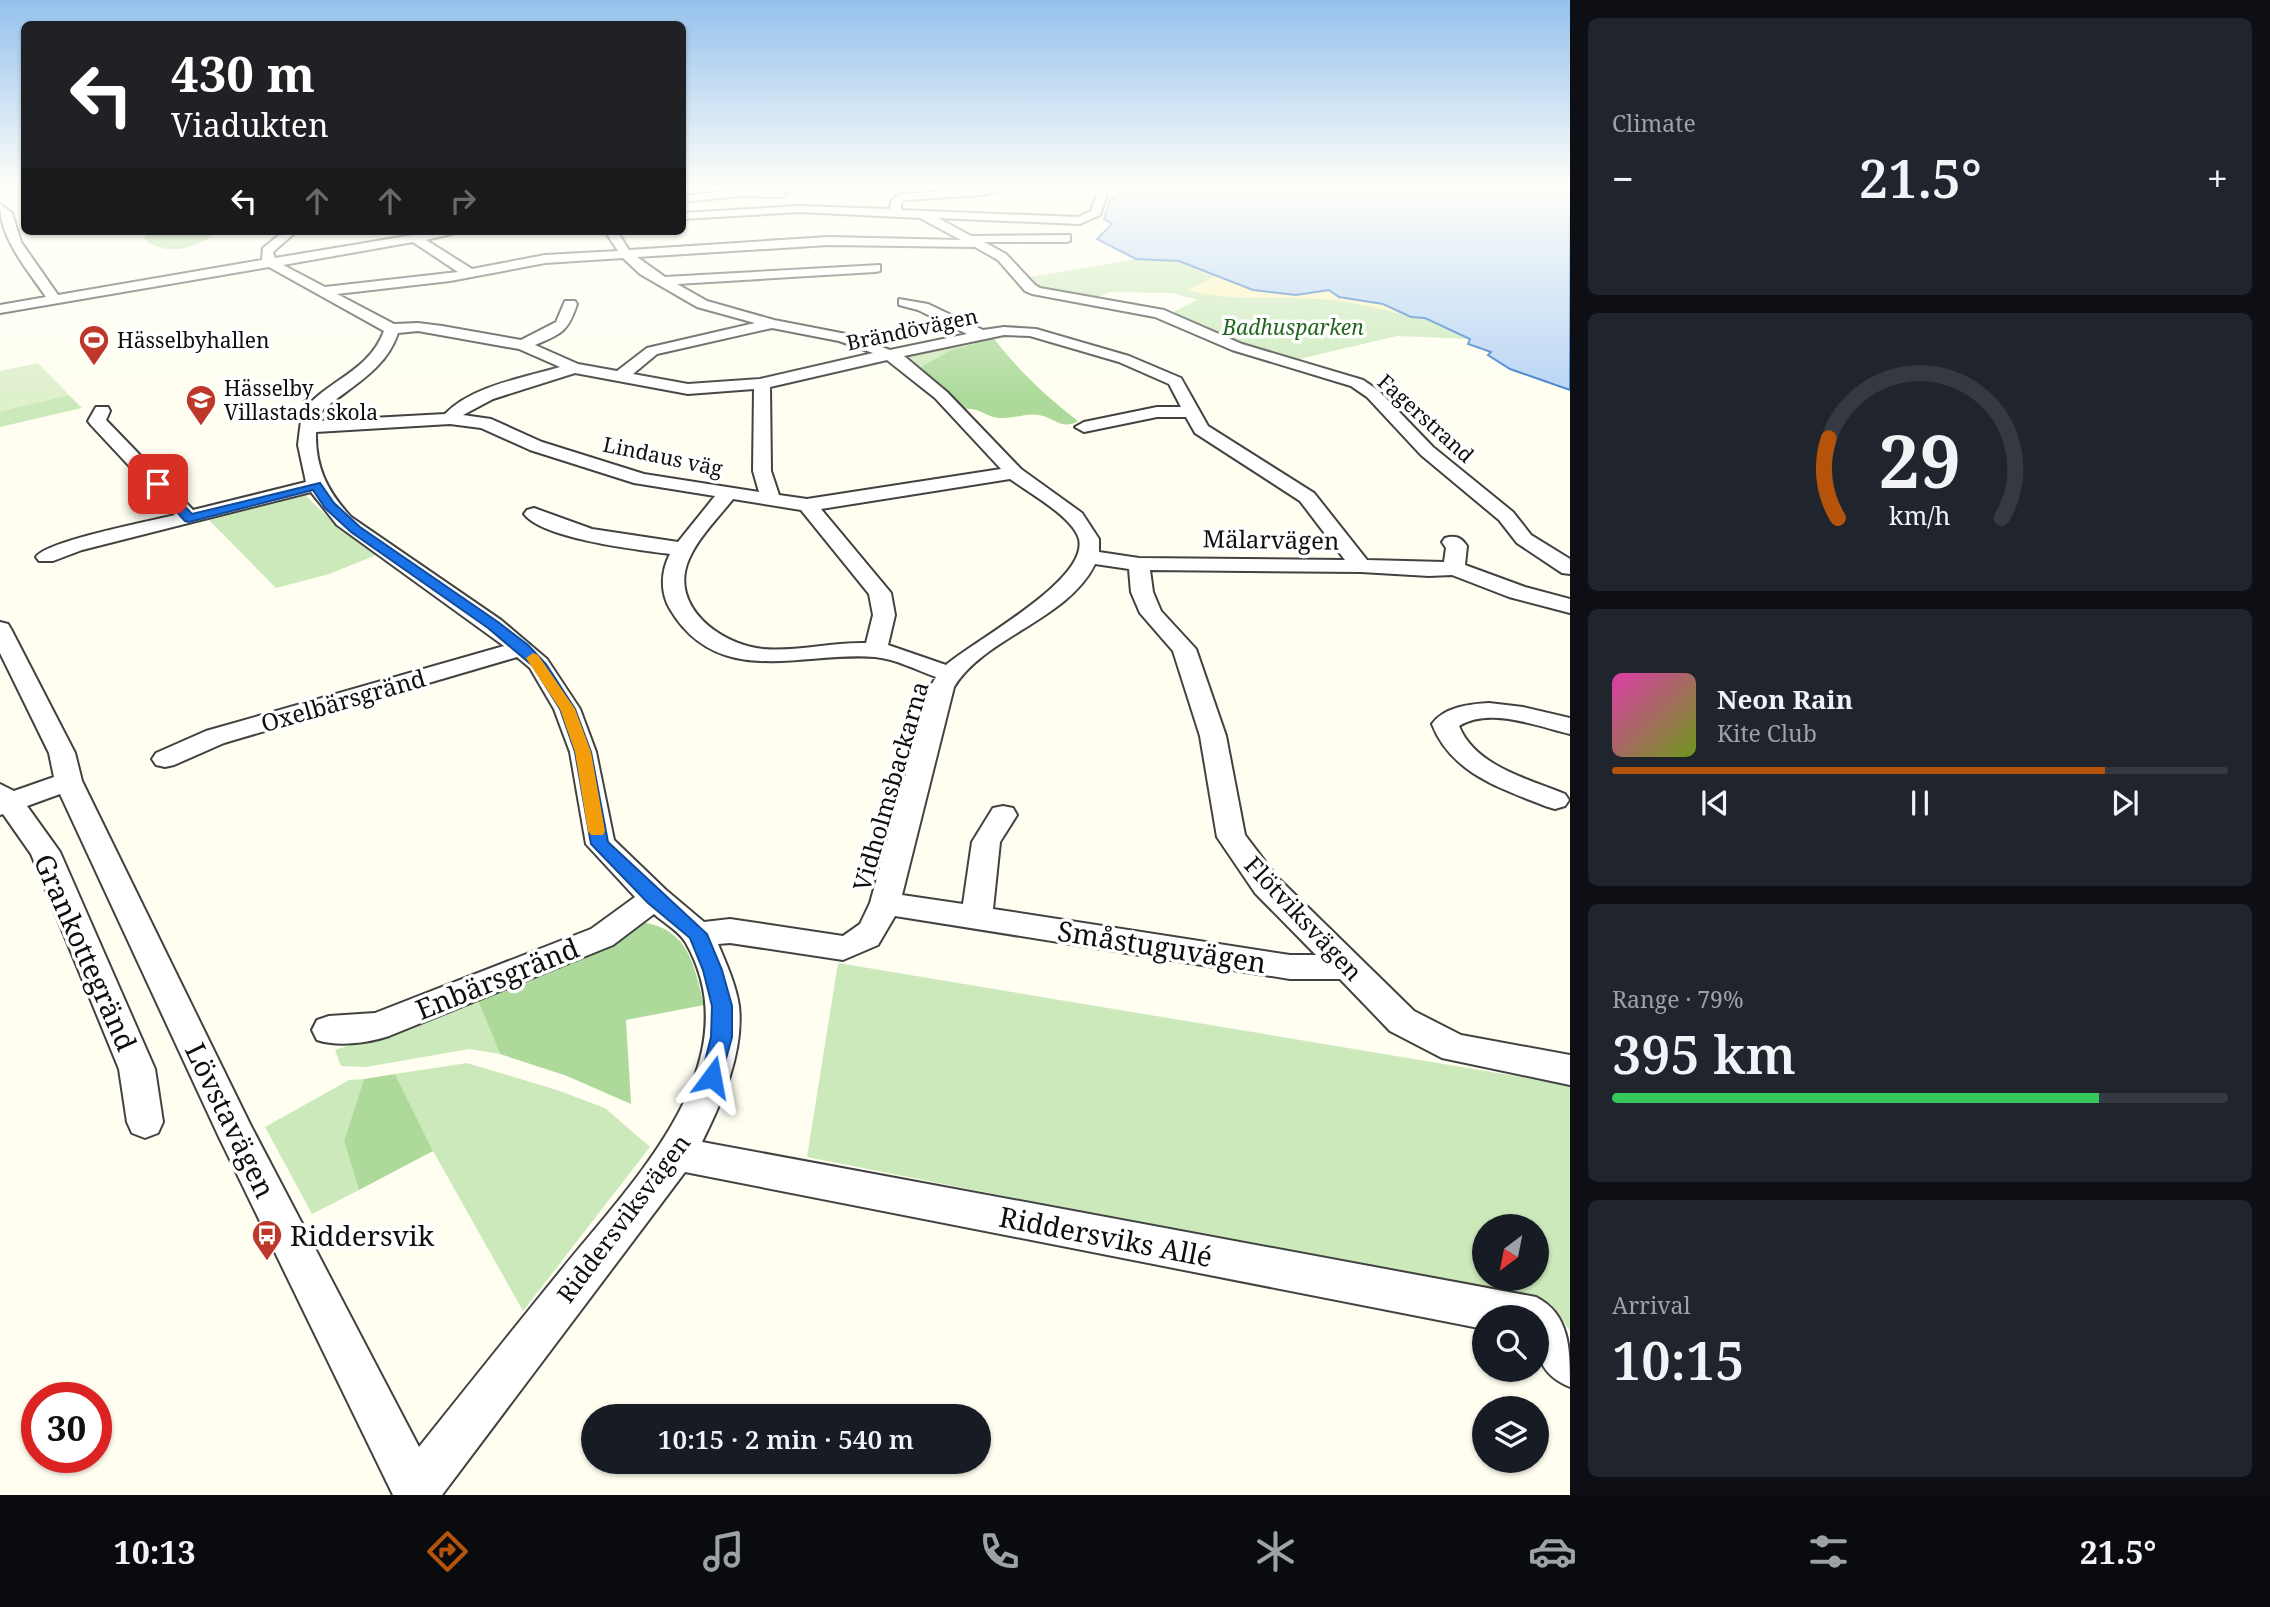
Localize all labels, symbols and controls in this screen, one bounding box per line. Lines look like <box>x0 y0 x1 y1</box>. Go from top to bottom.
text: 430 m <box>171 40 315 106</box>
icon: left <box>56 49 147 140</box>
text: Viadukten <box>171 103 329 146</box>
text: Climate <box>1612 107 1696 139</box>
text: 21.5° <box>1859 142 1982 213</box>
text: − <box>1612 152 1634 204</box>
text: + <box>2207 152 2228 204</box>
icon: left <box>225 182 263 220</box>
icon: ahead <box>298 182 336 220</box>
icon: ahead <box>371 182 409 220</box>
icon: right <box>444 182 482 220</box>
street label: Brändövägen <box>844 301 980 357</box>
park label: Badhusparken <box>1221 313 1364 341</box>
sports icon: Hässelbyhallen <box>77 323 111 367</box>
place label: Hässelbyhallen <box>117 326 269 354</box>
street label: Fagerstrand <box>1372 367 1480 469</box>
place label: Hässelby Villastads skola <box>224 374 378 426</box>
school or university icon: Hässelby Villastads skola <box>184 383 218 427</box>
text: 29 <box>1879 411 1961 510</box>
street label: Lindaus väg <box>601 430 726 482</box>
pin <box>128 454 188 514</box>
icon: arrive <box>139 465 177 503</box>
text: km/h <box>1889 498 1951 532</box>
street label: Mälarvägen <box>1202 521 1340 557</box>
street label: Oxelbärsgränd <box>257 661 429 739</box>
street label: Vidholmsbackarna <box>844 677 936 895</box>
text: Neon Rain <box>1717 681 1853 717</box>
text: Kite Club <box>1717 717 1817 749</box>
icon: previous <box>1696 784 1734 822</box>
icon: pause <box>1901 784 1939 822</box>
icon: next <box>2106 784 2144 822</box>
street label: Grankottegränd <box>26 848 146 1056</box>
street label: Flötviksvägen <box>1238 849 1370 987</box>
street label: Småstuguvägen <box>1055 911 1269 981</box>
street label: Enbärsgränd <box>410 928 584 1028</box>
text: Range · 79% <box>1612 983 1744 1015</box>
text: 395 km <box>1612 1018 1796 1089</box>
street label: Lövstavägen <box>177 1036 285 1204</box>
position arrow <box>675 1040 749 1114</box>
street label: Riddersviksvägen <box>549 1127 697 1309</box>
street label: Riddersviks Allé <box>996 1197 1216 1275</box>
north arrow <box>1472 1214 1549 1292</box>
map controls <box>1472 1214 1549 1473</box>
place label: Riddersvik <box>290 1216 435 1254</box>
bus stop icon: Riddersvik <box>250 1218 284 1262</box>
text: Arrival <box>1612 1289 1691 1321</box>
button: search <box>1472 1305 1549 1382</box>
text: 10:15 <box>1612 1324 1745 1395</box>
speed limit sign: 30 <box>21 1382 112 1473</box>
button: layers <box>1472 1396 1549 1473</box>
text: 10:15 · 2 min · 540 m <box>658 1421 914 1457</box>
icon: directions <box>423 1527 472 1576</box>
icon: music <box>699 1527 748 1576</box>
icon: phone <box>975 1527 1024 1576</box>
icon: climate <box>1251 1527 1300 1576</box>
icon: car <box>1528 1527 1577 1576</box>
icon: filters <box>1804 1527 1853 1576</box>
text: 10:13 <box>114 1530 196 1573</box>
text: 21.5° <box>2080 1530 2156 1573</box>

